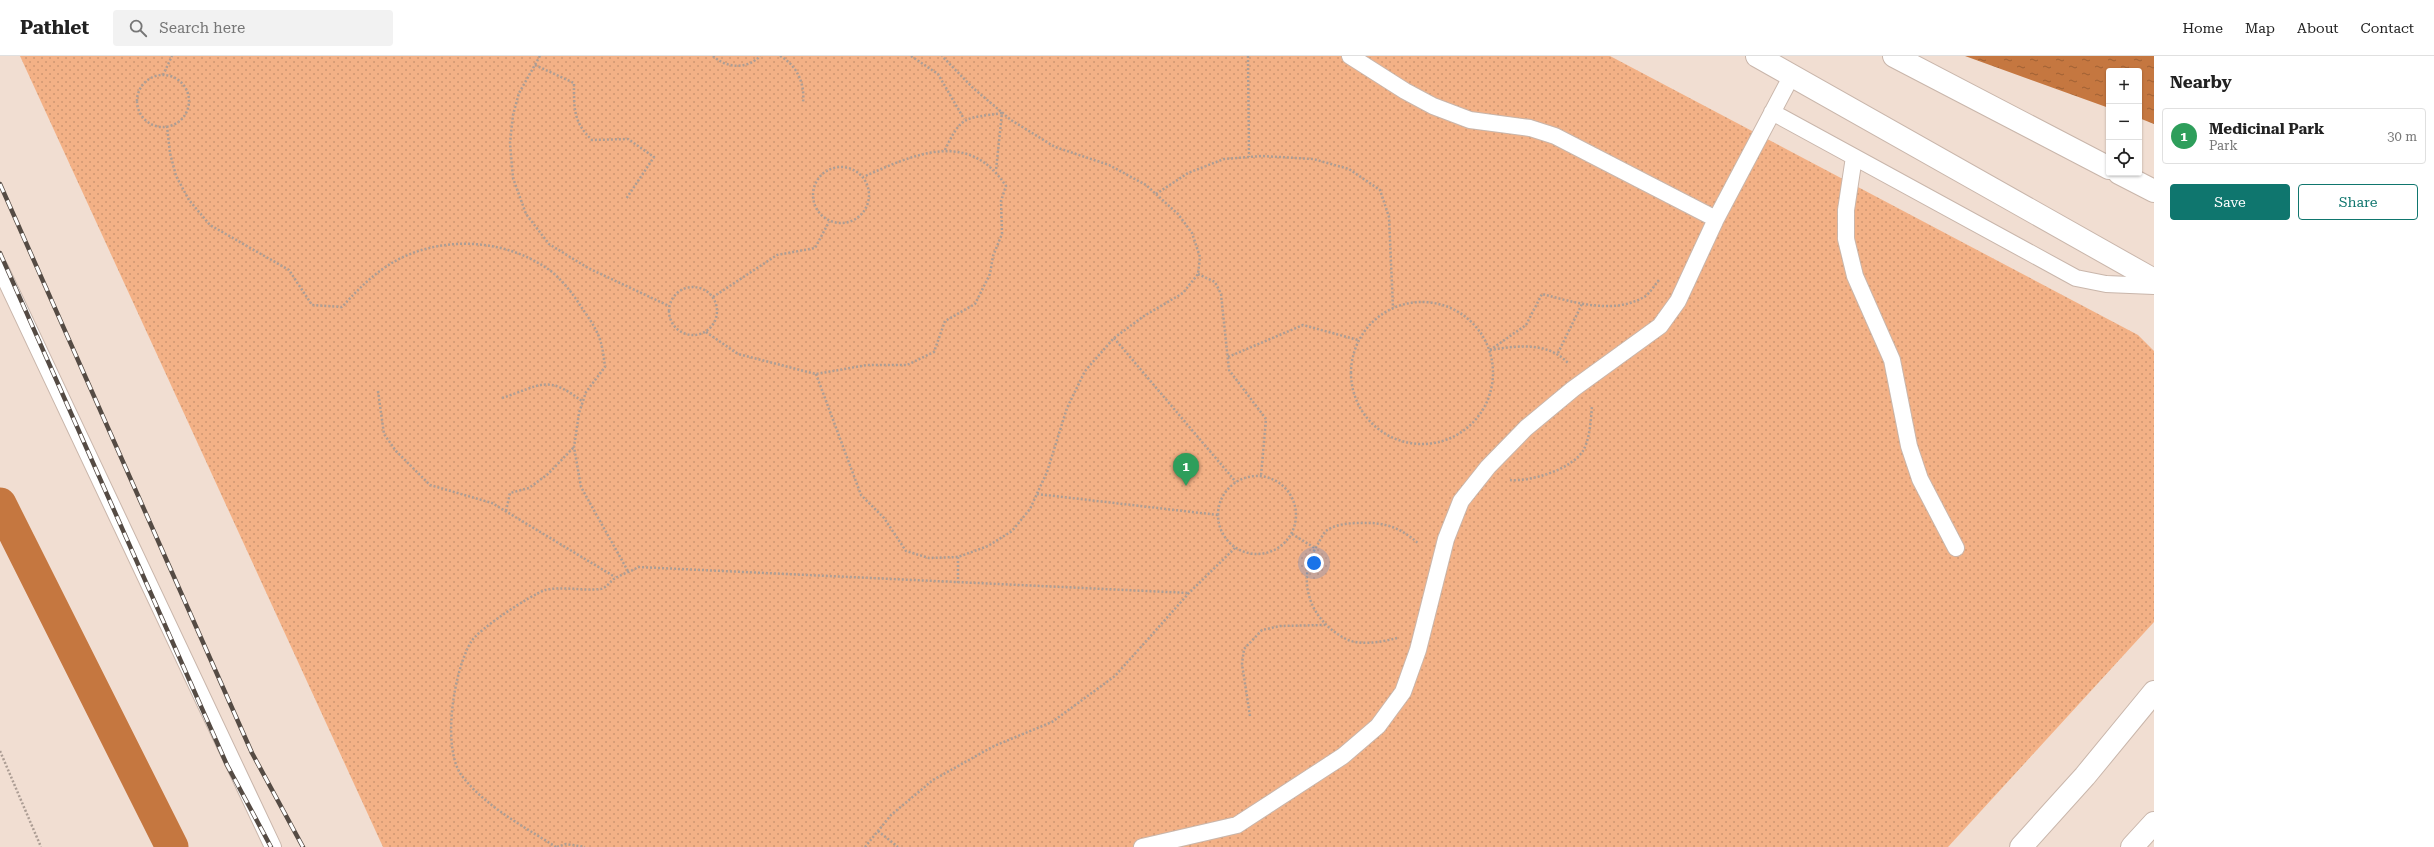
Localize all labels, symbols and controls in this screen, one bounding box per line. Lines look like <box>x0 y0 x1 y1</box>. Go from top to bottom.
search box <box>113 10 393 46</box>
text: Pathlet <box>20 16 89 39</box>
icon: search <box>127 17 149 39</box>
text: Search here <box>159 19 245 37</box>
text: Home <box>2182 20 2223 36</box>
text: Map <box>2245 20 2275 36</box>
text: About <box>2297 20 2339 36</box>
text: Contact <box>2361 20 2414 36</box>
map controls <box>2106 68 2142 176</box>
button: + <box>2106 68 2142 104</box>
text: Nearby <box>2170 72 2232 92</box>
button: − <box>2106 104 2142 140</box>
text: Medicinal Park <box>2209 120 2324 138</box>
text: 1 <box>2180 129 2188 144</box>
text: 30 m <box>2387 129 2417 144</box>
text: Park <box>2209 138 2238 153</box>
button: locate <box>2106 140 2142 176</box>
button: Save <box>2170 184 2290 220</box>
button: Share <box>2298 184 2418 220</box>
pin: 1 <box>1173 453 1199 486</box>
your location <box>1304 553 1324 573</box>

